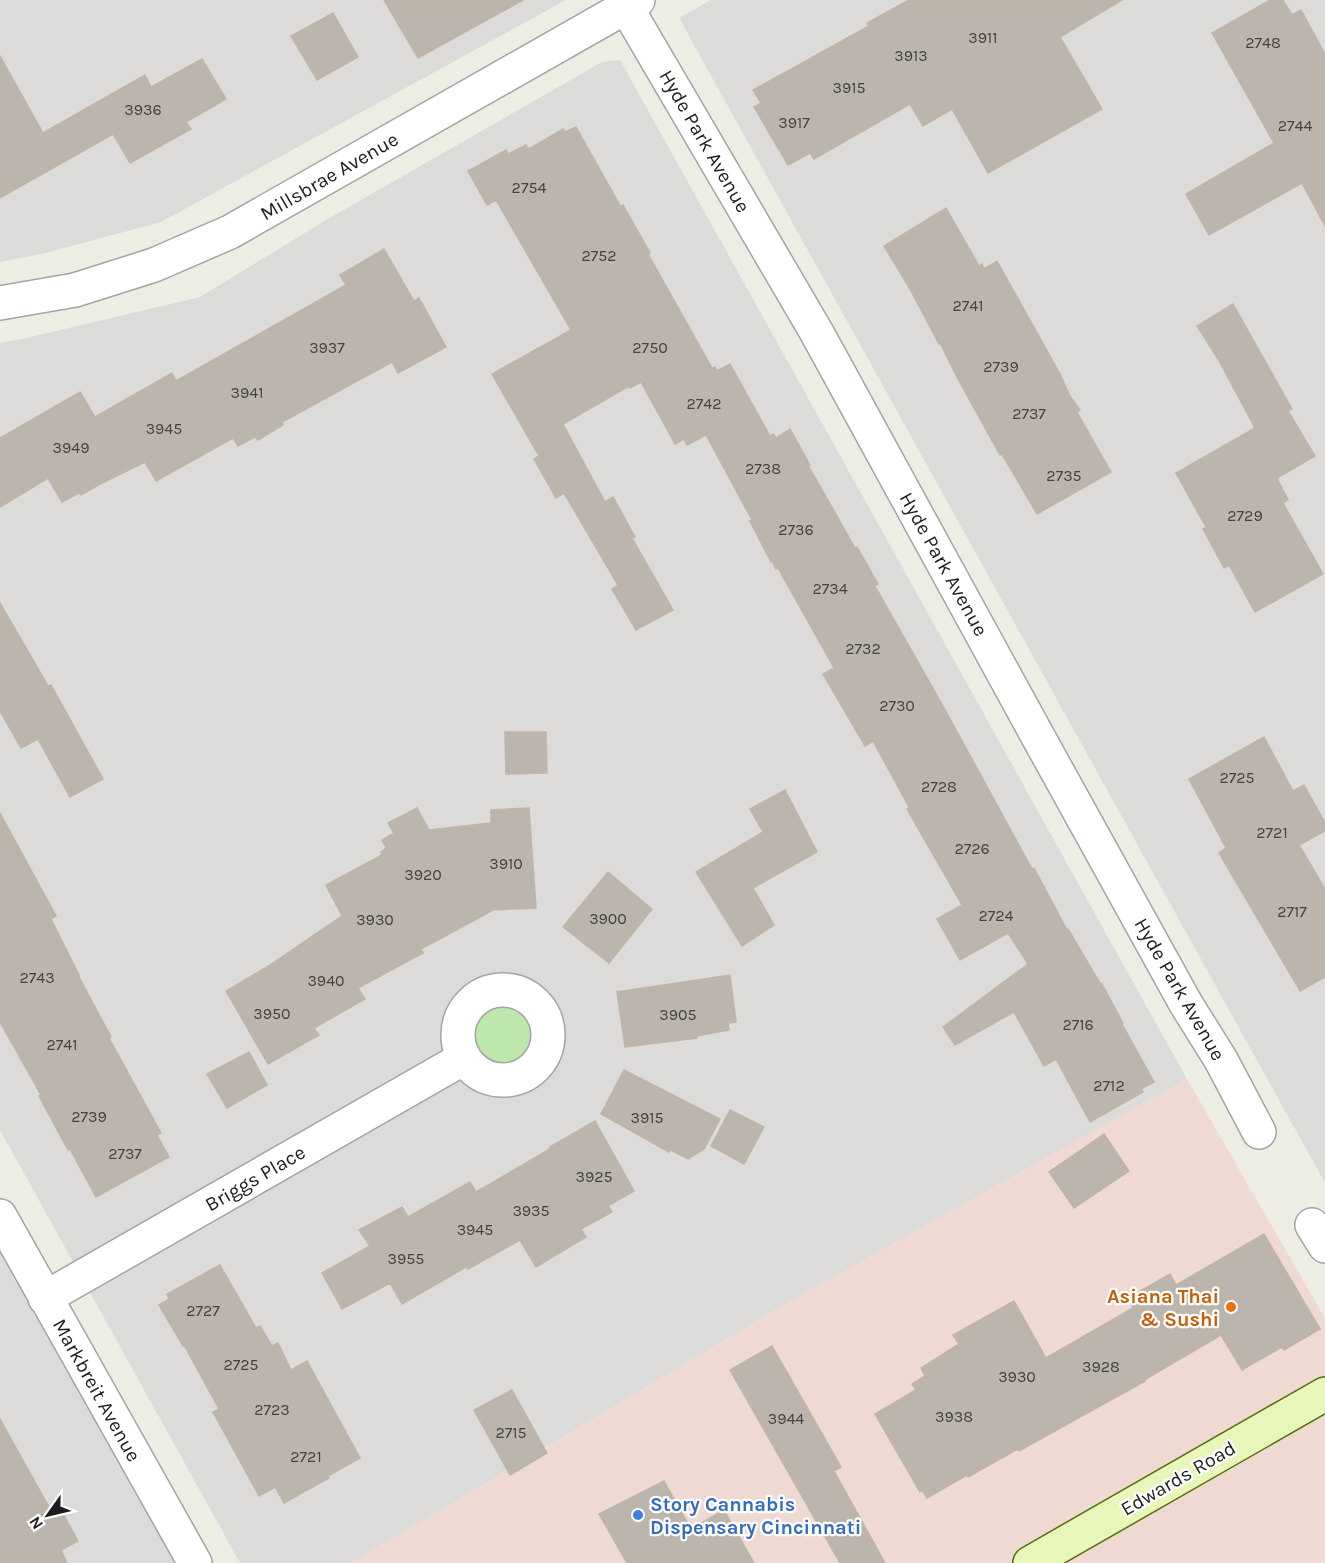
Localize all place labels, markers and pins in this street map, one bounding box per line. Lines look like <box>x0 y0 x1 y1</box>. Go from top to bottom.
place label: Asiana Thai & Sushi <box>1107 1285 1219 1331</box>
marker: Asiana Thai & Sushi <box>1224 1300 1238 1314</box>
place label: Story Cannabis Dispensary Cincinnati <box>650 1493 861 1539</box>
marker: Story Cannabis Dispensary Cincinnati <box>631 1508 645 1522</box>

